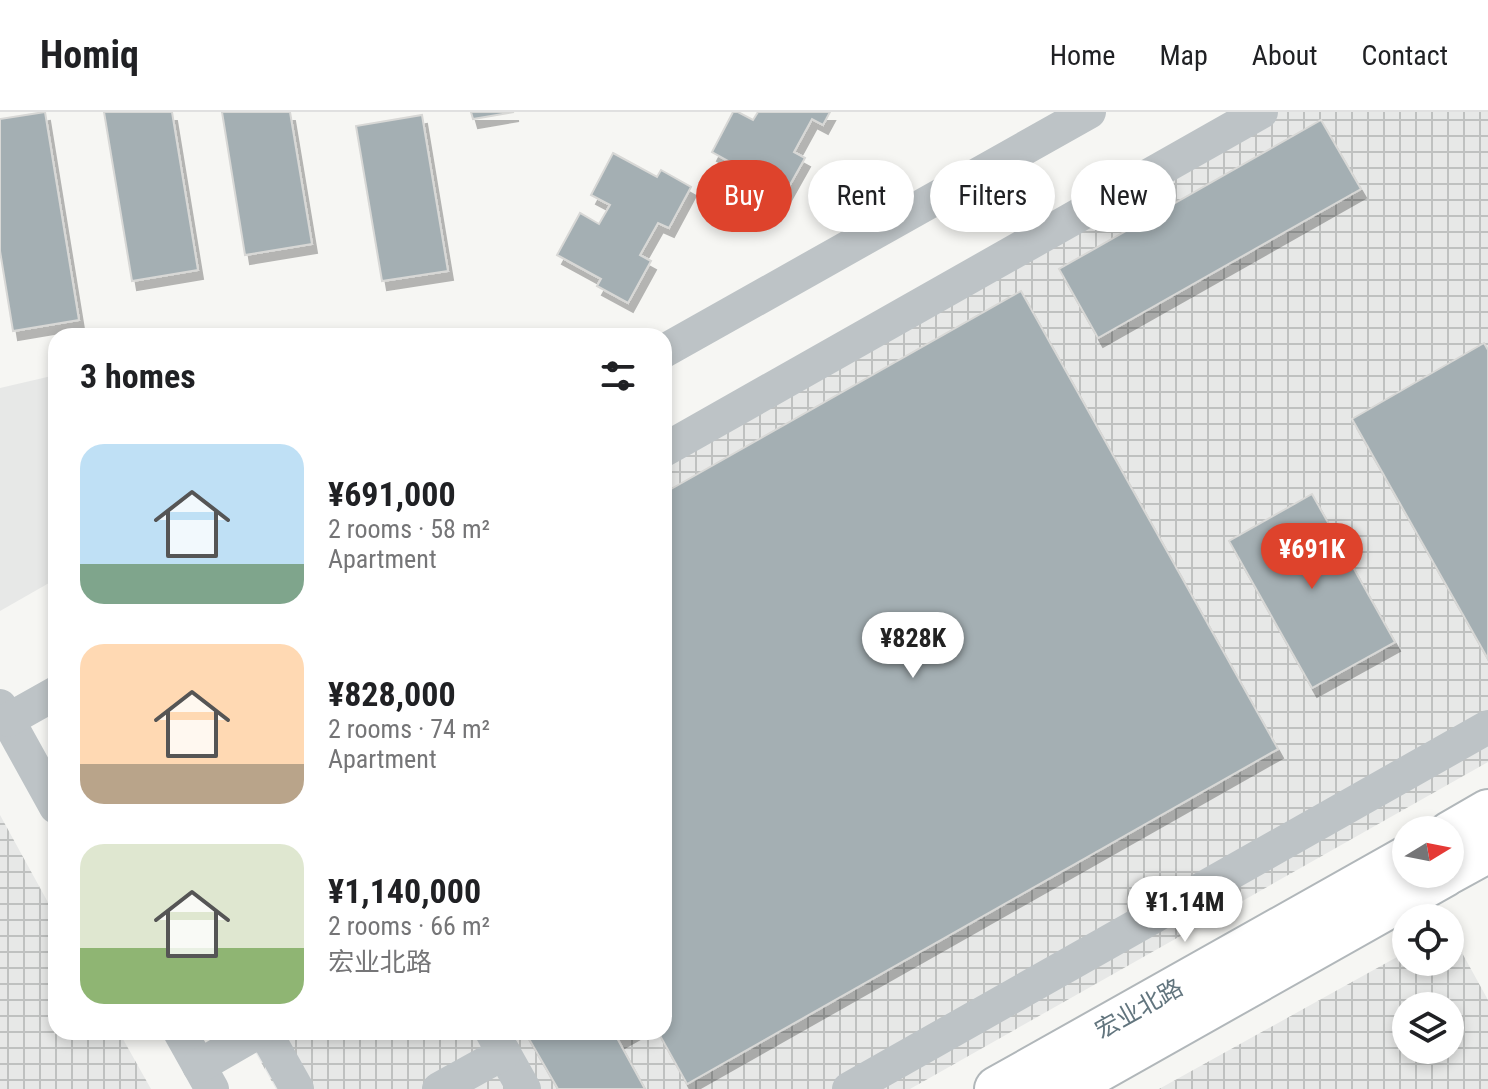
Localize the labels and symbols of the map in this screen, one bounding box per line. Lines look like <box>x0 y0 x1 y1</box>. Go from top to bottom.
pin: ¥691K <box>1256 523 1368 591</box>
pin: ¥828K <box>857 612 969 680</box>
north arrow <box>1392 816 1464 888</box>
pin: ¥1.14M <box>1120 876 1250 944</box>
street label: 宏业北路 <box>1090 973 1188 1045</box>

